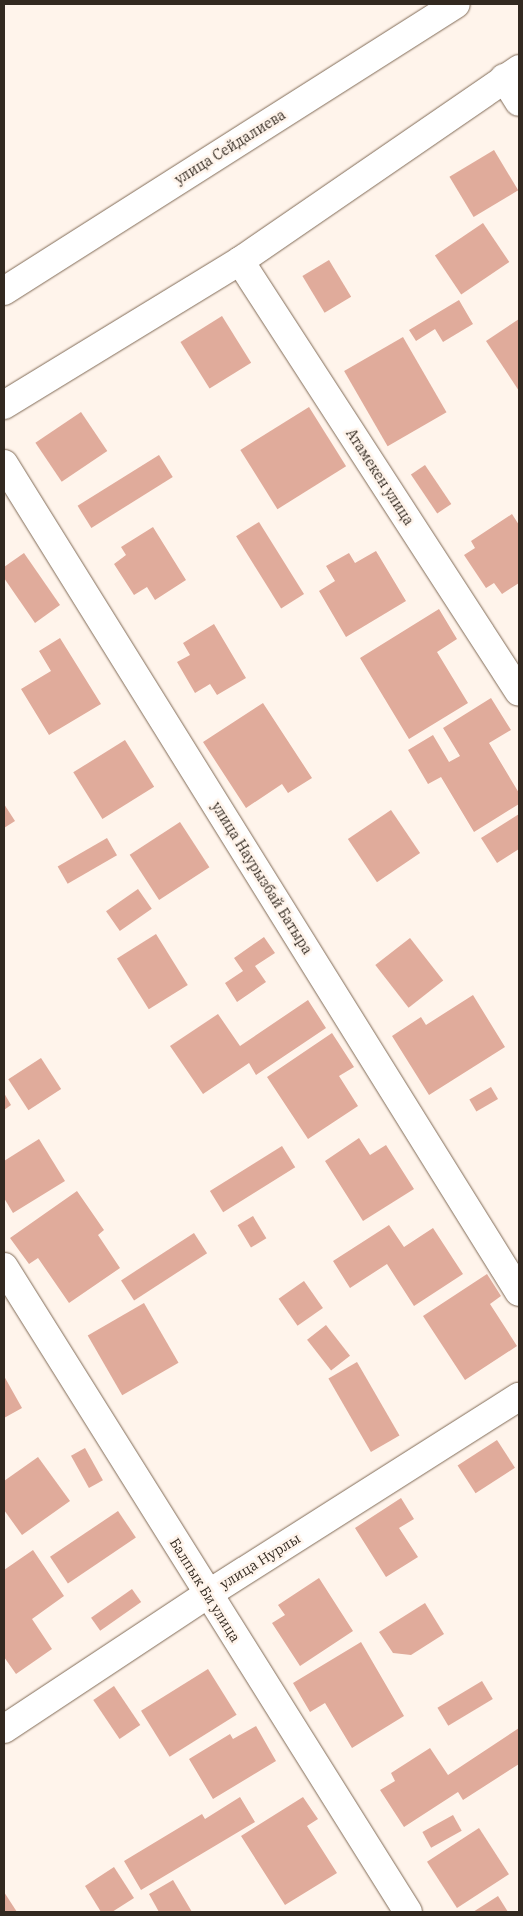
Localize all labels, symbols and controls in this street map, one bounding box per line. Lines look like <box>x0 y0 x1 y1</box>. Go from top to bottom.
street label: улица Сейдалиева <box>172 106 288 188</box>
street label: Атамекен улица <box>343 426 417 528</box>
street label: улица Наурызбай Батыра <box>208 799 316 957</box>
street label: улица Нурлы <box>217 1530 303 1592</box>
street label: Балпык Би улица <box>166 1535 244 1645</box>

